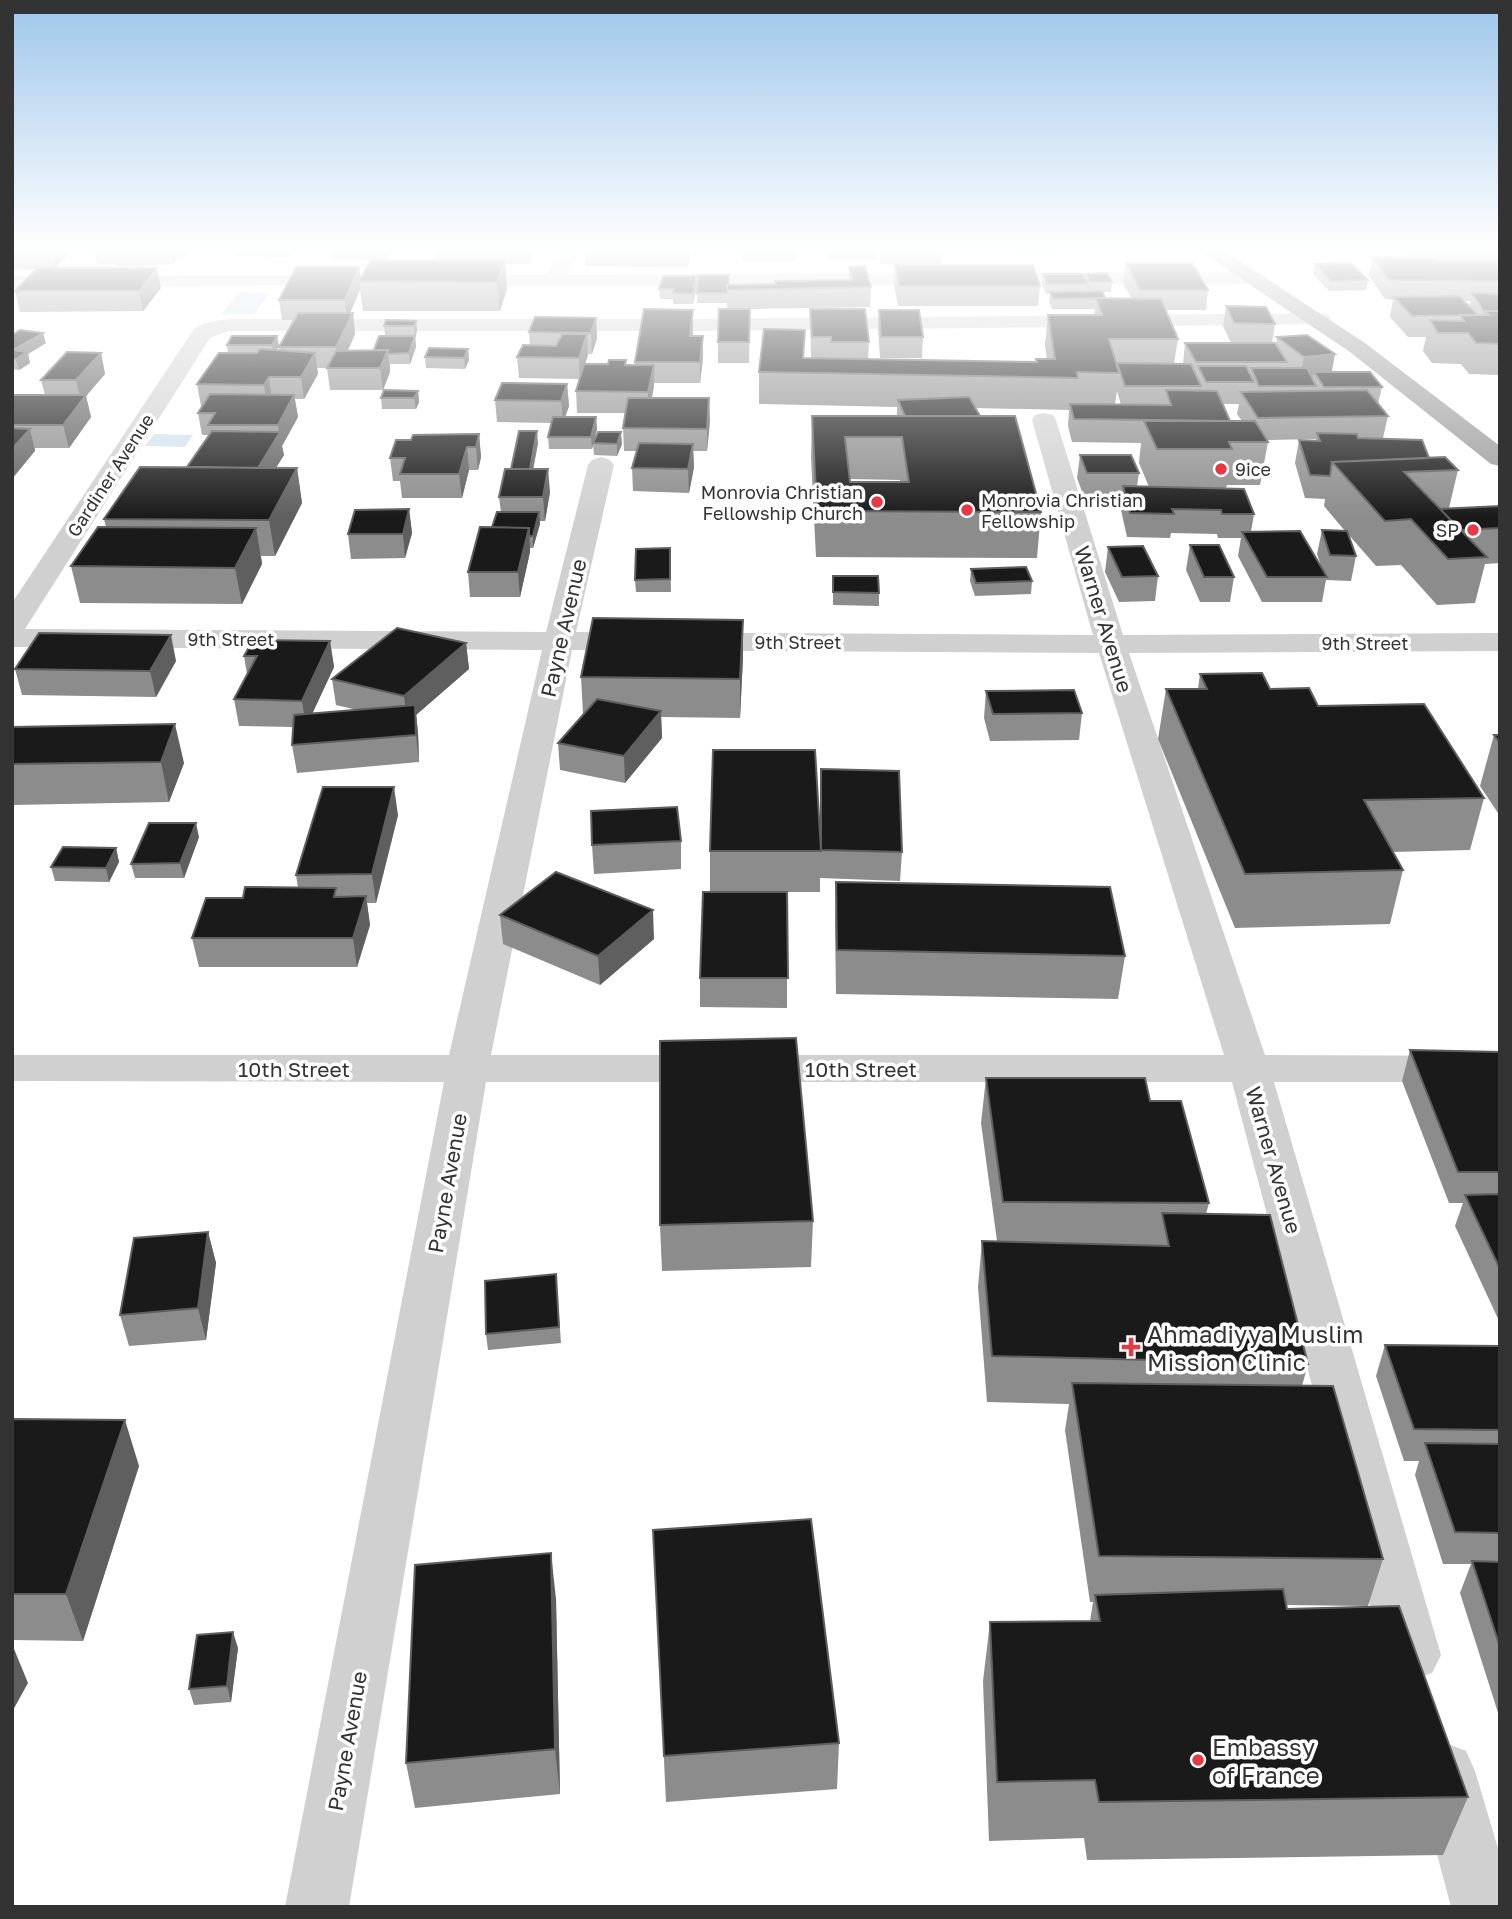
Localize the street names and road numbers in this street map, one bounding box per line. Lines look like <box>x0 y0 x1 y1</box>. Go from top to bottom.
street label: Gardiner Avenue <box>62 409 158 541</box>
street label: Warner Avenue <box>1069 542 1139 696</box>
street label: Payne Avenue <box>534 556 592 700</box>
street label: 9th Street <box>188 628 274 650</box>
street label: 9th Street <box>755 631 841 653</box>
street label: 9th Street <box>1322 632 1408 654</box>
street label: 10th Street <box>238 1056 350 1082</box>
street label: 10th Street <box>805 1056 917 1082</box>
street label: Warner Avenue <box>1241 1083 1307 1237</box>
street label: Payne Avenue <box>422 1111 472 1255</box>
street label: Payne Avenue <box>322 1669 372 1813</box>

